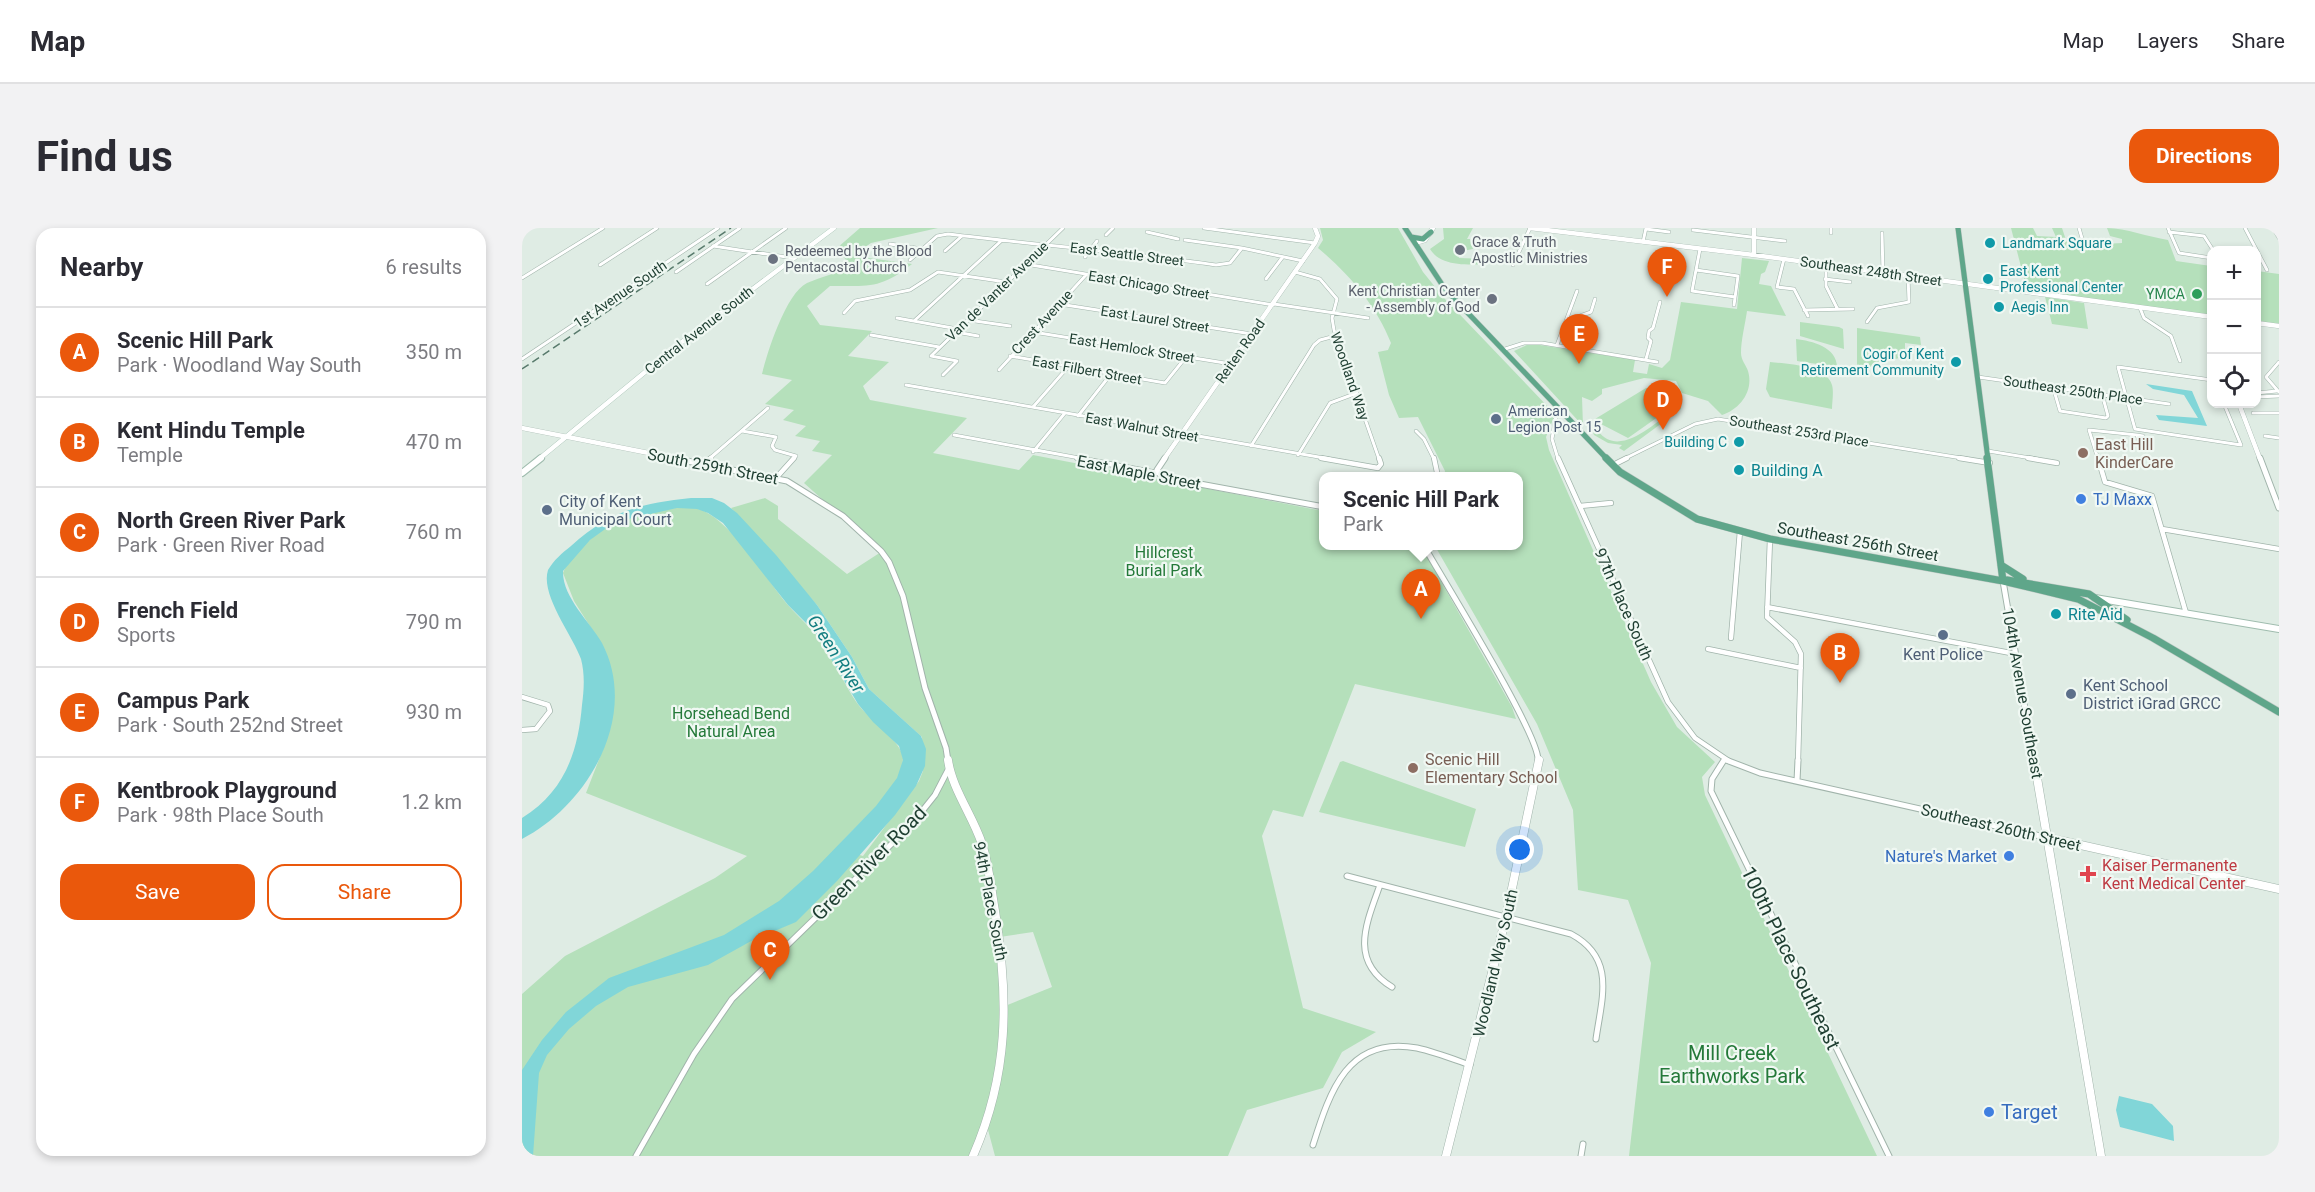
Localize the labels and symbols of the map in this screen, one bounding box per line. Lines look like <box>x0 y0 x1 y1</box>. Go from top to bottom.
place label: Grace & Truth Apostlic Ministries <box>1472 234 1588 266</box>
place label: Landmark Square <box>2002 235 2112 251</box>
marker: Landmark Square <box>1983 236 1997 250</box>
street label: Van de Vanter Avenue <box>942 238 1052 344</box>
street label: East Seattle Street <box>1069 239 1185 269</box>
place label: Redeemed by the Blood Pentacostal Church <box>785 243 932 275</box>
marker: Grace & Truth Apostlic Ministries <box>1453 243 1467 257</box>
pin: F <box>1648 248 1686 297</box>
marker: Redeemed by the Blood Pentacostal Church <box>766 252 780 266</box>
street label: Southeast 248th Street <box>1799 253 1943 289</box>
street label: 1st Avenue South <box>570 257 670 331</box>
place label: East Kent Professional Center <box>2000 263 2123 295</box>
street label: East Chicago Street <box>1087 268 1211 303</box>
marker: East Kent Professional Center <box>1981 272 1995 286</box>
street label: Central Avenue South <box>642 283 756 377</box>
place label: Kent Christian Center - Assembly of God <box>1348 283 1480 315</box>
street label: Crest Avenue <box>1008 286 1076 358</box>
place label: YMCA <box>2146 286 2185 302</box>
marker: YMCA <box>2190 287 2204 301</box>
marker: Kent Christian Center - Assembly of God <box>1485 292 1499 306</box>
place label: Aegis Inn <box>2011 299 2069 315</box>
marker: Aegis Inn <box>1992 300 2006 314</box>
street label: East Laurel Street <box>1100 303 1211 336</box>
pin: E <box>1560 314 1598 364</box>
street label: Reiten Road <box>1212 316 1268 386</box>
street label: East Hemlock Street <box>1068 330 1196 366</box>
street label: Woodland Way <box>1327 330 1373 423</box>
place label: Cogir of Kent Retirement Community <box>1801 346 1944 378</box>
street label: East Filbert Street <box>1031 353 1143 388</box>
marker: Cogir of Kent Retirement Community <box>1949 355 1963 369</box>
street label: Southeast 250th Place <box>2002 372 2144 408</box>
pin: D <box>1644 380 1682 430</box>
place label: American Legion Post 15 <box>1508 403 1601 435</box>
street label: East Walnut Street <box>1084 409 1200 445</box>
marker: American Legion Post 15 <box>1489 412 1503 426</box>
street label: Southeast 253rd Place <box>1728 412 1870 450</box>
place label: Building C <box>1664 434 1727 450</box>
marker: Building C <box>1732 435 1746 449</box>
place label: East Hill KinderCare <box>2095 435 2174 472</box>
street label: South 259th Street <box>646 445 780 488</box>
marker: East Hill KinderCare <box>2076 446 2090 460</box>
street label: East Maple Street <box>1076 451 1202 494</box>
place label: Building A <box>1751 461 1823 480</box>
marker: Building A <box>1732 463 1746 477</box>
place label: TJ Maxx <box>2093 490 2152 509</box>
place label: City of Kent Municipal Court <box>559 492 672 529</box>
marker: TJ Maxx <box>2074 492 2088 506</box>
marker: City of Kent Municipal Court <box>540 503 554 517</box>
street label: Southeast 256th Street <box>1776 518 1940 565</box>
park label: Hillcrest Burial Park <box>1126 543 1203 580</box>
street label: 97th Place South <box>1590 545 1657 663</box>
pin: A <box>1402 570 1440 619</box>
place label: Rite Aid <box>2068 605 2123 624</box>
street label: 104th Avenue Southeast <box>1998 606 2047 780</box>
marker: Rite Aid <box>2049 607 2063 621</box>
water label: Green River <box>803 611 870 698</box>
marker: Kent Police <box>1936 628 1950 642</box>
pin: B <box>1820 634 1860 683</box>
place label: Kent Police <box>1903 645 1983 664</box>
place label: Kent School District iGrad GRCC <box>2083 676 2221 713</box>
marker: Kent School District iGrad GRCC <box>2064 687 2078 701</box>
park label: Horsehead Bend Natural Area <box>672 704 790 741</box>
place label: Scenic Hill Elementary School <box>1425 750 1558 787</box>
marker: Scenic Hill Elementary School <box>1406 761 1420 775</box>
street label: Southeast 260th Street <box>1919 800 2083 855</box>
street label: Green River Road <box>807 801 931 925</box>
your location <box>1505 835 1534 864</box>
street label: 94th Place South <box>970 840 1011 962</box>
place label: Nature's Market <box>1885 847 1997 866</box>
marker: Nature's Market <box>2002 849 2016 863</box>
place label: Kaiser Permanente Kent Medical Center <box>2102 856 2246 893</box>
street label: 100th Place Southeast <box>1736 862 1846 1054</box>
marker: Kaiser Permanente Kent Medical Center <box>2079 865 2097 883</box>
street label: Woodland Way South <box>1469 887 1522 1039</box>
pin: C <box>750 930 790 980</box>
park label: Mill Creek Earthworks Park <box>1659 1041 1806 1088</box>
place label: Target <box>2001 1100 2058 1124</box>
marker: Target <box>1982 1105 1996 1119</box>

